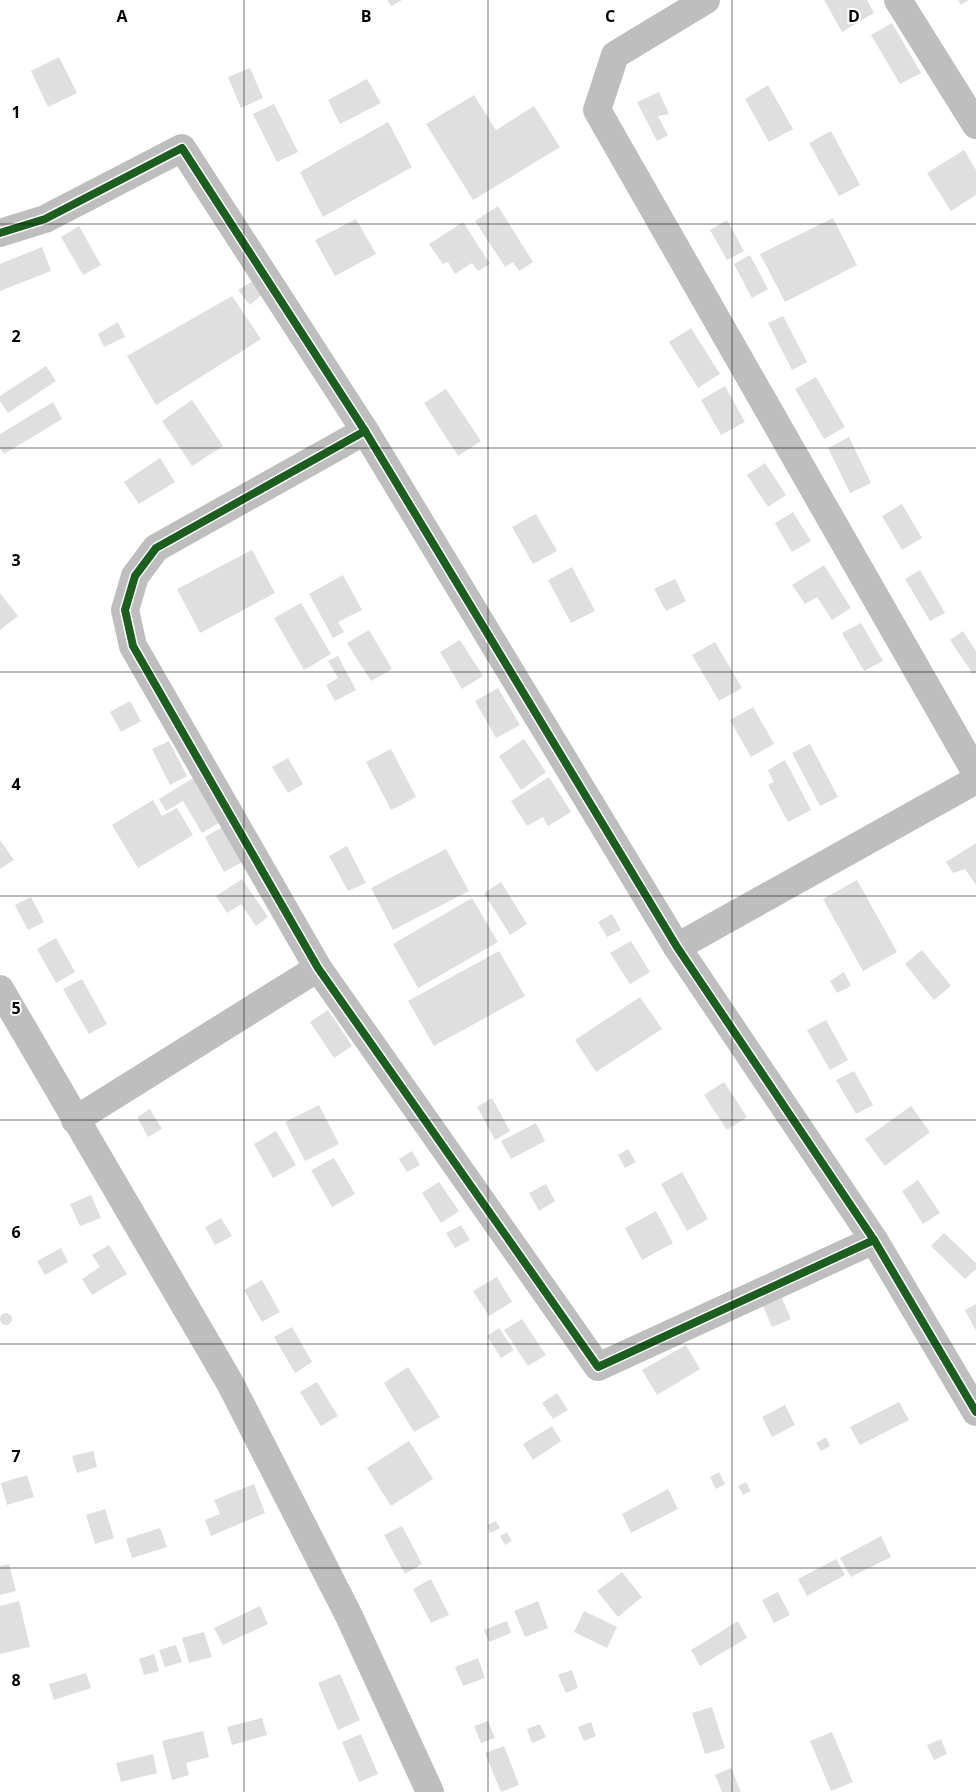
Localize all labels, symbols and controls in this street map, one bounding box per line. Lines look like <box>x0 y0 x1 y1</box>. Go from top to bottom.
text: A <box>116 5 128 27</box>
text: B <box>361 5 371 27</box>
text: C <box>605 5 615 27</box>
text: D <box>848 5 860 27</box>
text: 1 <box>11 101 21 123</box>
text: 2 <box>11 325 21 347</box>
text: 3 <box>11 549 21 571</box>
text: 4 <box>11 773 21 795</box>
text: 5 <box>11 997 21 1019</box>
text: 6 <box>11 1221 21 1243</box>
text: 7 <box>11 1445 21 1467</box>
text: 8 <box>11 1669 21 1691</box>

